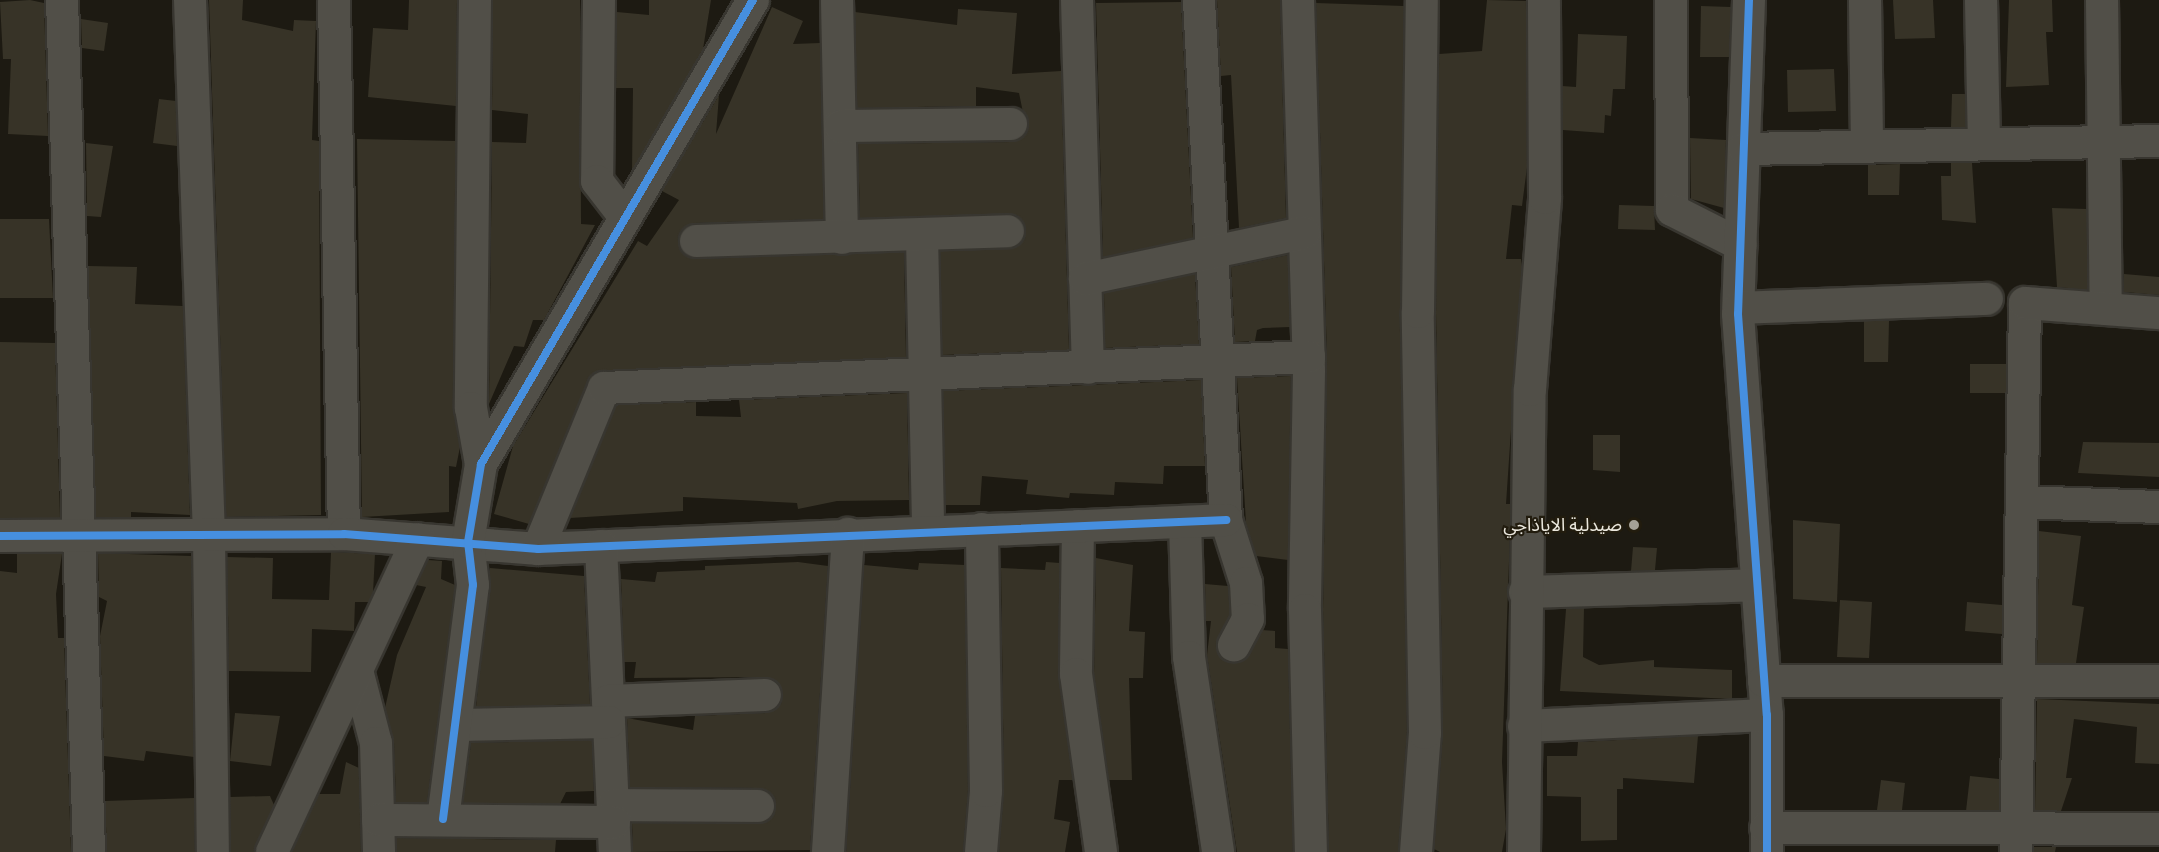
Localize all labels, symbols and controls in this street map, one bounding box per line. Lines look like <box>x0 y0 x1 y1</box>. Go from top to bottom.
place label: صيدلية الاياذاجي <box>1503 514 1622 536</box>
marker: صيدلية الاياذاجي <box>1627 518 1641 532</box>

